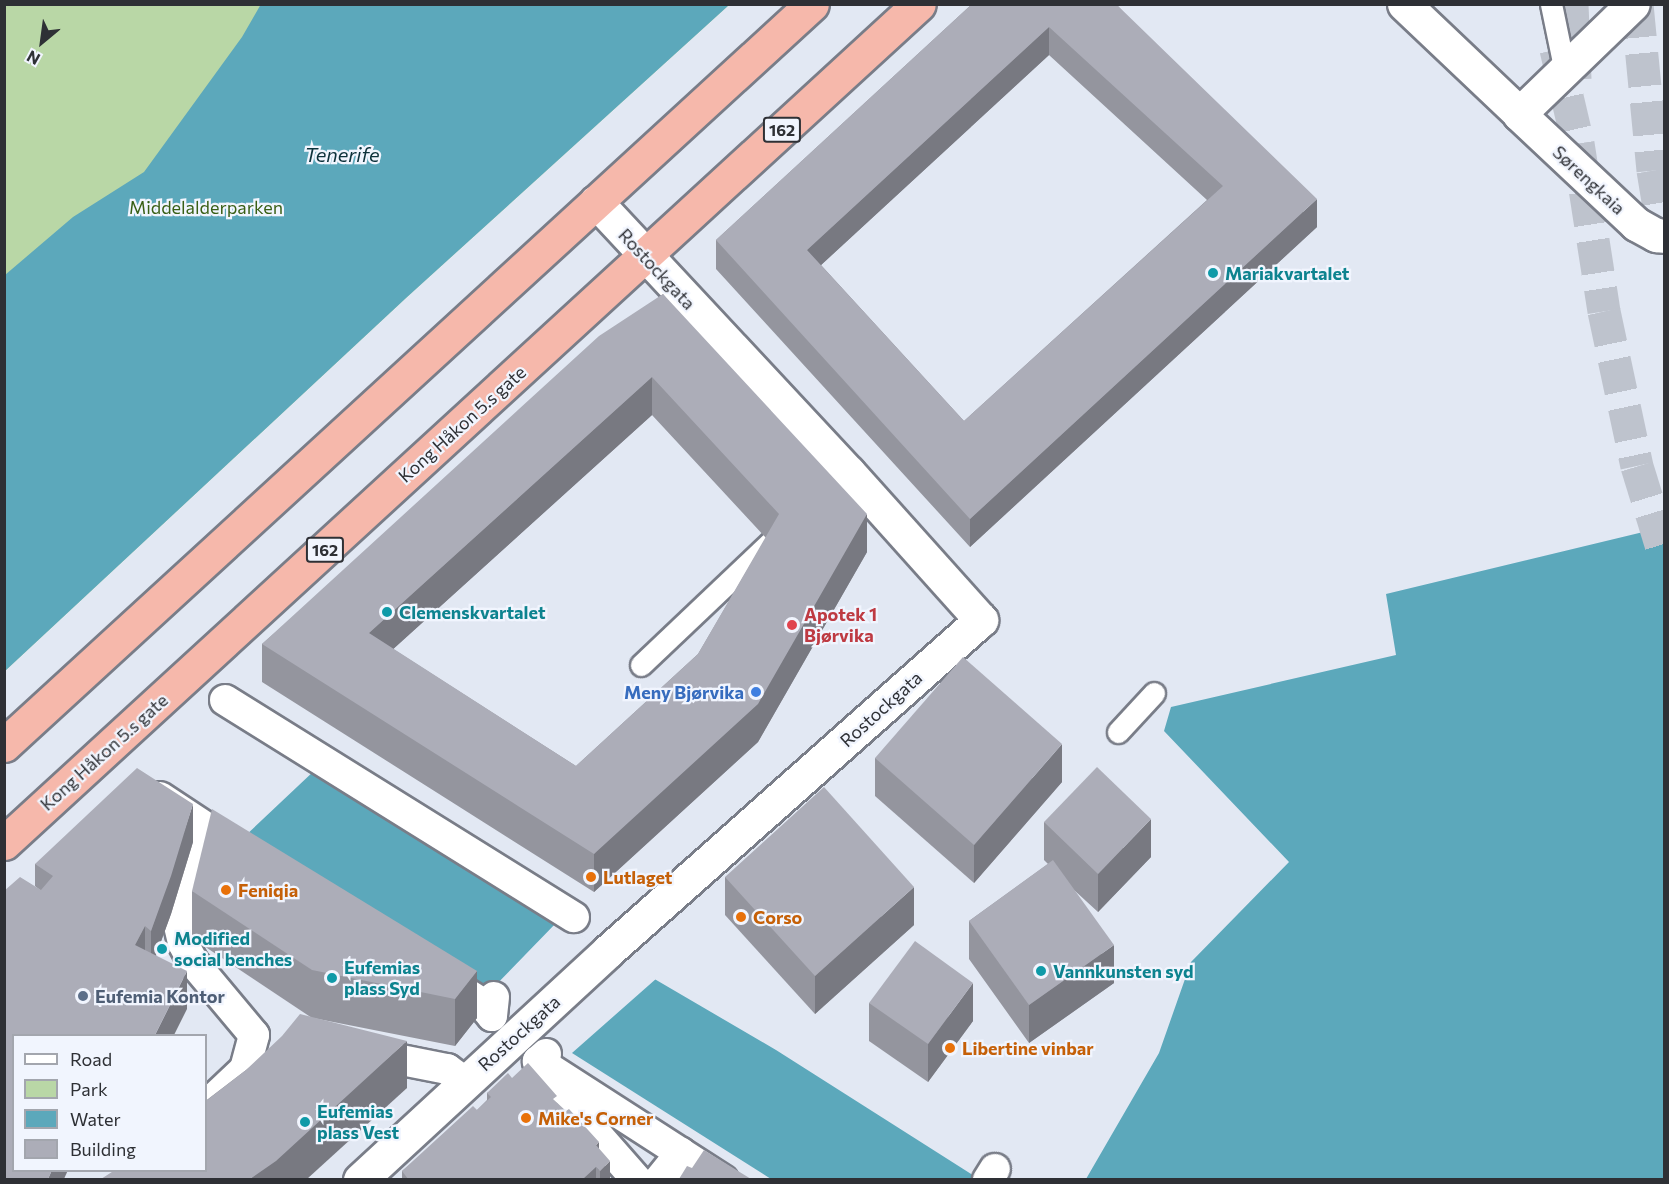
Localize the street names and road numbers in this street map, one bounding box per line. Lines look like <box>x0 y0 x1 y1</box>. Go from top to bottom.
road number: 162 <box>762 117 802 143</box>
street label: Sørengkaia <box>1548 141 1630 219</box>
street label: Rostockgata <box>614 224 700 314</box>
street label: Kong Håkon 5.s gate <box>394 361 530 487</box>
road number: 162 <box>306 537 344 563</box>
street label: Rostockgata <box>836 667 926 751</box>
street label: Kong Håkon 5.s gate <box>36 689 172 815</box>
street label: Rostockgata <box>474 991 564 1075</box>

